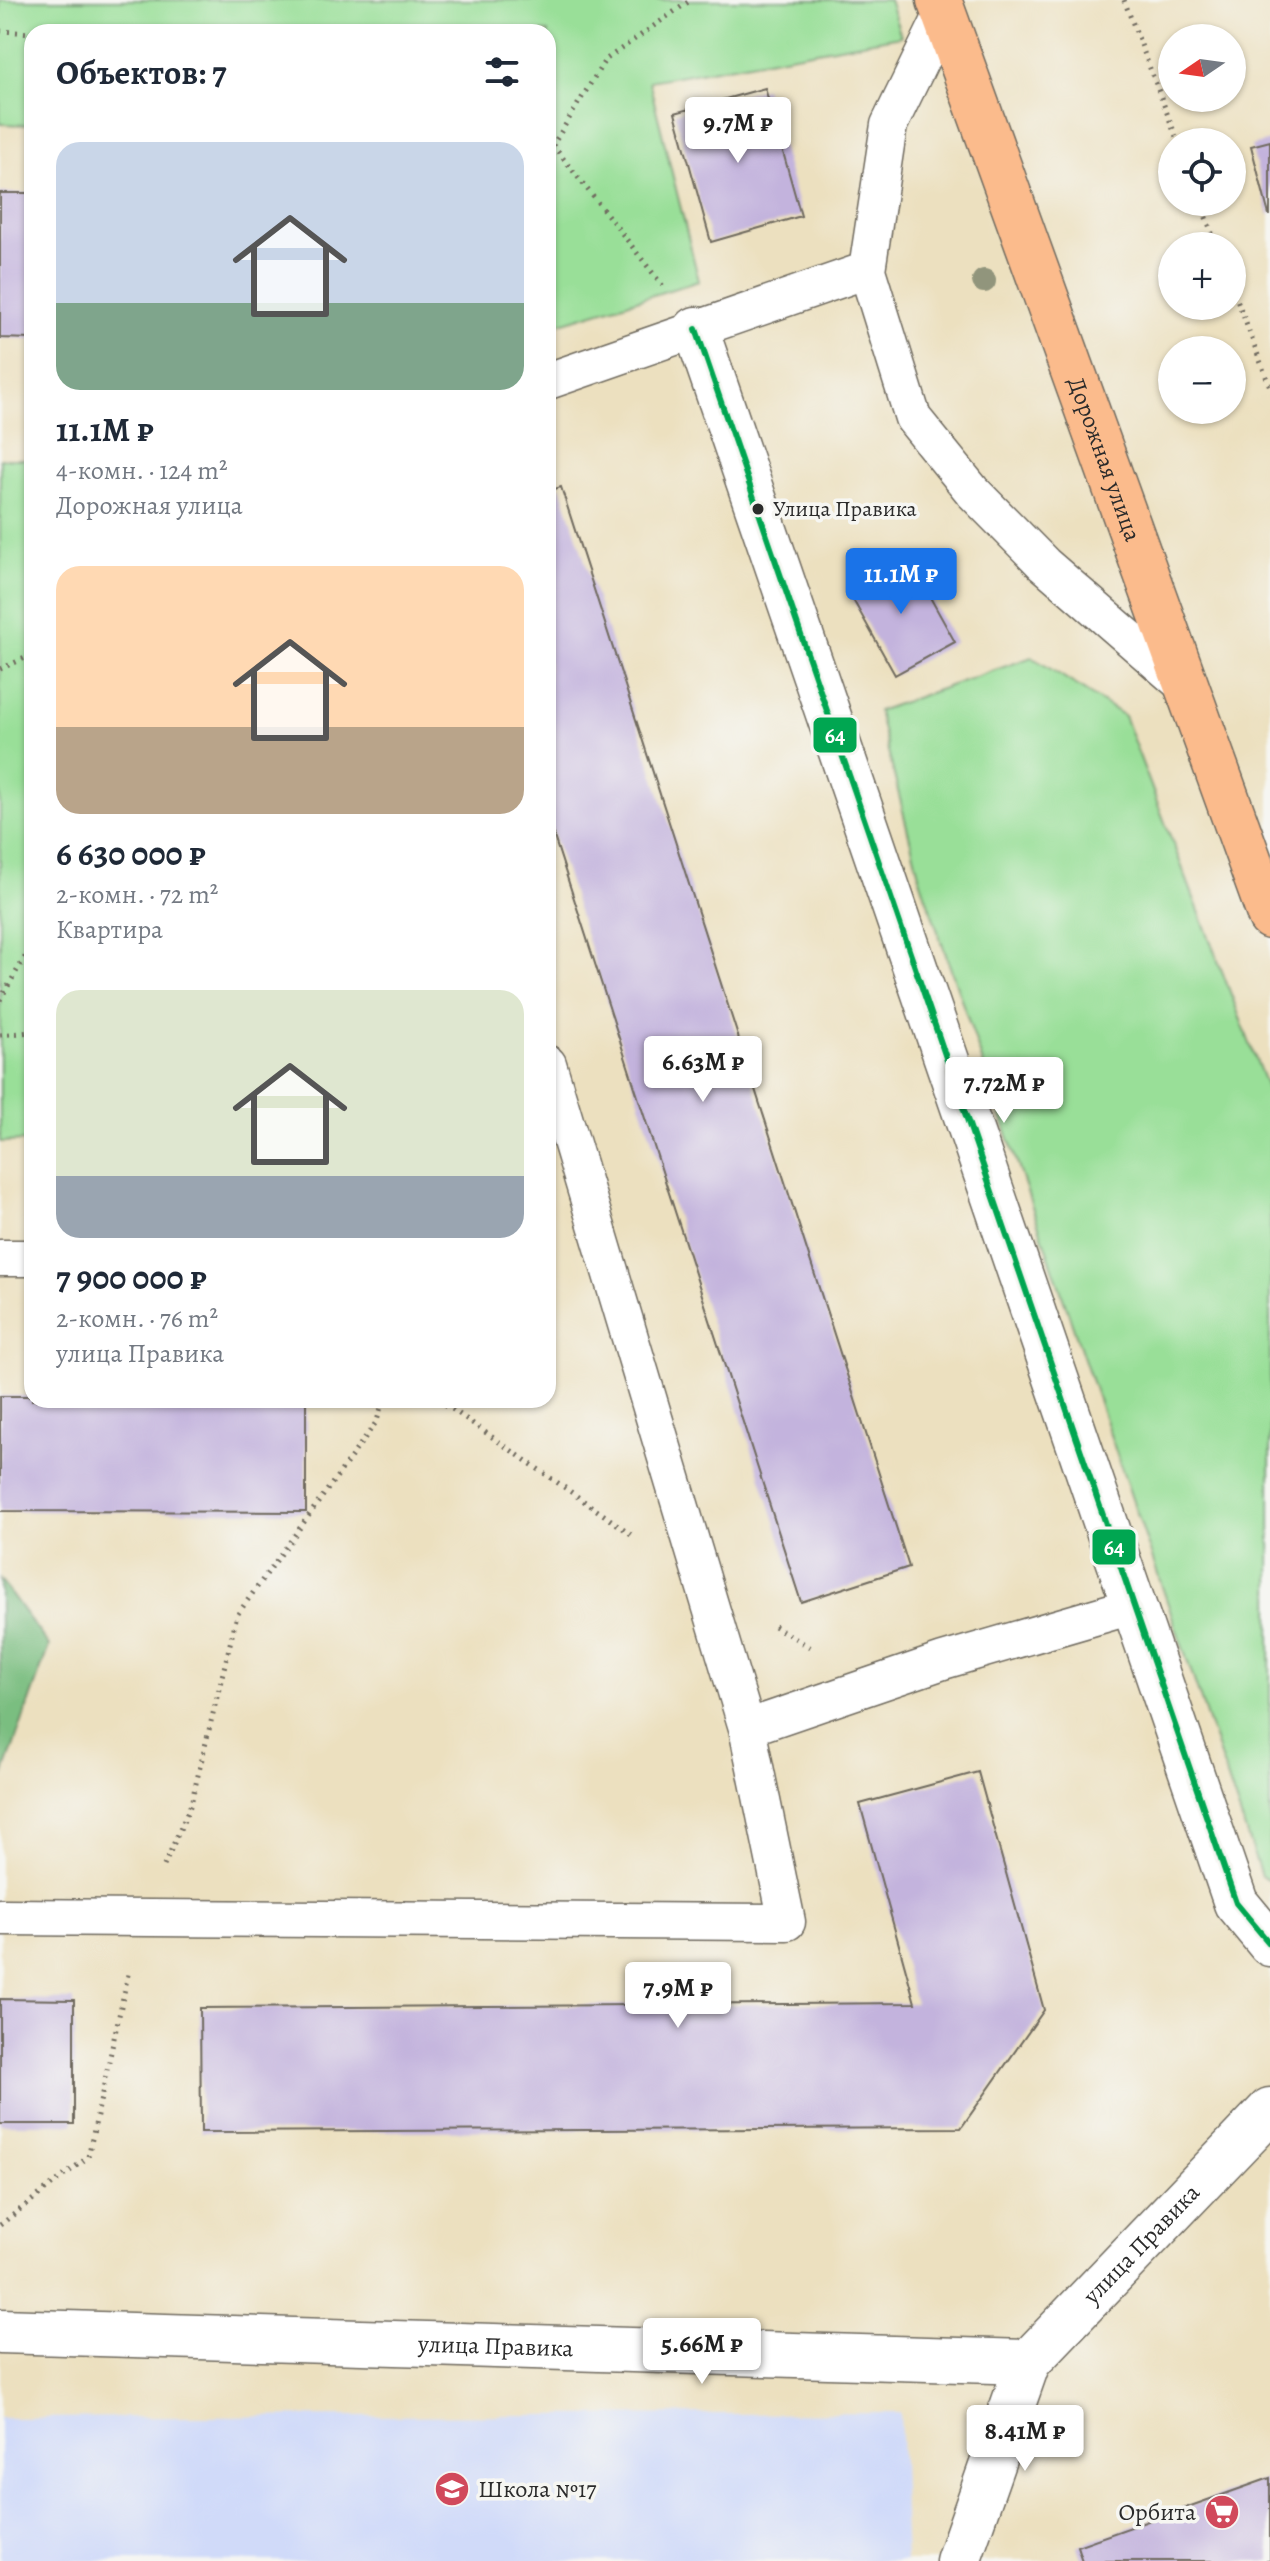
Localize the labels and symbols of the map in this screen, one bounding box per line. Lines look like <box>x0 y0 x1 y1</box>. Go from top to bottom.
north arrow <box>1158 24 1246 112</box>
pin: 9.7M ₽ <box>673 97 803 165</box>
street label: Дорожная улица <box>1060 372 1149 546</box>
place label: Улица Правика <box>773 494 918 524</box>
marker: Улица Правика <box>750 501 766 517</box>
pin: 11.1M ₽ <box>827 548 975 616</box>
line badge: 64 <box>812 716 858 754</box>
text: 64 <box>825 721 845 751</box>
pin: 6.63M ₽ <box>629 1036 777 1104</box>
pin: 7.72M ₽ <box>930 1057 1078 1125</box>
line badge: 64 <box>1091 1528 1137 1566</box>
text: 64 <box>1104 1533 1124 1563</box>
pin: 7.9M ₽ <box>613 1962 743 2030</box>
street label: улица Правика <box>1075 2177 1207 2312</box>
pin: 5.66M ₽ <box>628 2318 776 2386</box>
street label: улица Правика <box>417 2328 574 2364</box>
pin: 8.41M ₽ <box>951 2405 1099 2473</box>
school or university icon: Школа №17 <box>433 2470 471 2508</box>
place label: Школа №17 <box>478 2473 597 2505</box>
supermarket icon: Орбита <box>1203 2493 1241 2531</box>
place label: Орбита <box>1118 2496 1196 2528</box>

